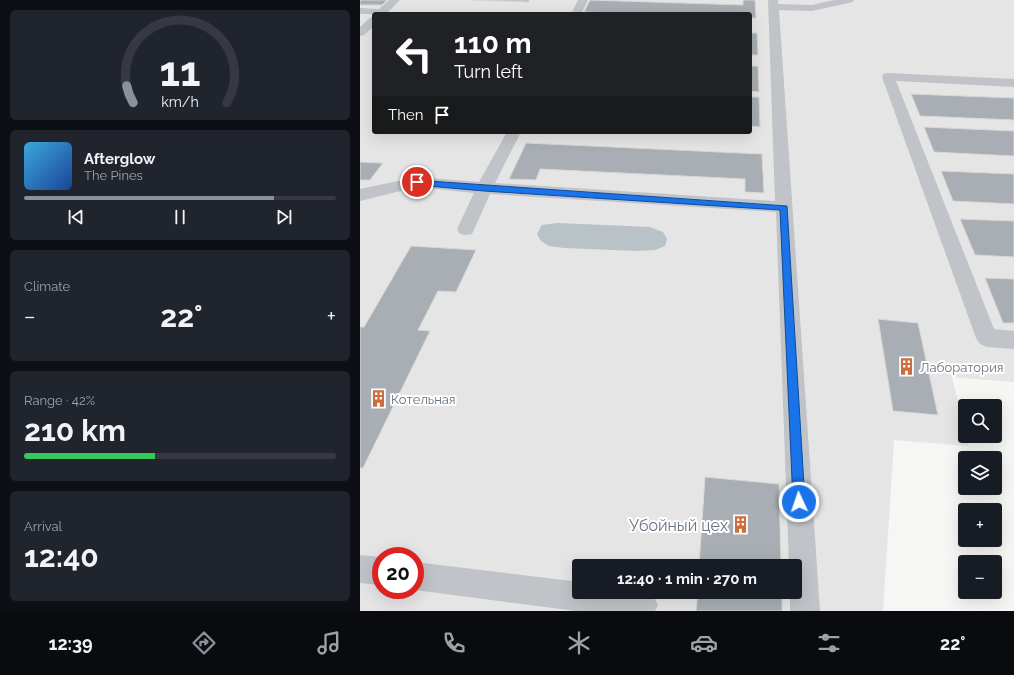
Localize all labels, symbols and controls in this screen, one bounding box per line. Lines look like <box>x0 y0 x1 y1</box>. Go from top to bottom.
text: 110 m <box>454 27 532 60</box>
icon: left <box>388 28 440 80</box>
text: 11 <box>159 47 201 96</box>
text: Turn left <box>454 61 523 82</box>
text: km/h <box>161 94 199 110</box>
icon: arrive <box>431 104 453 126</box>
text: Then <box>388 106 423 124</box>
text: Afterglow <box>84 150 155 168</box>
pin <box>400 165 434 199</box>
text: The Pines <box>84 168 143 183</box>
icon: arrive <box>406 171 428 193</box>
icon: previous <box>65 206 87 228</box>
icon: pause <box>169 206 191 228</box>
icon: next <box>273 206 295 228</box>
text: Climate <box>24 279 70 294</box>
text: 22° <box>160 299 202 334</box>
text: − <box>24 303 36 329</box>
text: + <box>327 303 336 329</box>
building icon: Лаборатория <box>897 357 917 377</box>
place label: Лаборатория <box>920 360 1004 375</box>
building icon: Котельная <box>368 389 388 409</box>
place label: Котельная <box>391 392 456 407</box>
text: Range · 42% <box>24 393 95 408</box>
map controls <box>958 399 1002 599</box>
button: search <box>958 399 1002 443</box>
text: 210 km <box>24 413 126 448</box>
button: layers <box>958 451 1002 495</box>
position arrow <box>778 481 820 523</box>
button: + <box>958 503 1002 547</box>
building icon: Убойный цех <box>731 515 751 535</box>
place label: Убойный цех <box>629 516 728 535</box>
text: Arrival <box>24 519 62 534</box>
text: 12:40 <box>24 539 99 574</box>
speed limit sign: 20 <box>372 547 424 599</box>
button: − <box>958 555 1002 599</box>
text: 12:40 · 1 min · 270 m <box>617 570 757 588</box>
icon: directions <box>190 629 218 657</box>
icon: music <box>315 629 343 657</box>
icon: phone <box>440 629 468 657</box>
icon: climate <box>565 629 593 657</box>
icon: car <box>690 629 718 657</box>
icon: filters <box>815 629 843 657</box>
text: 12:39 <box>49 633 93 654</box>
text: 22° <box>940 633 965 654</box>

